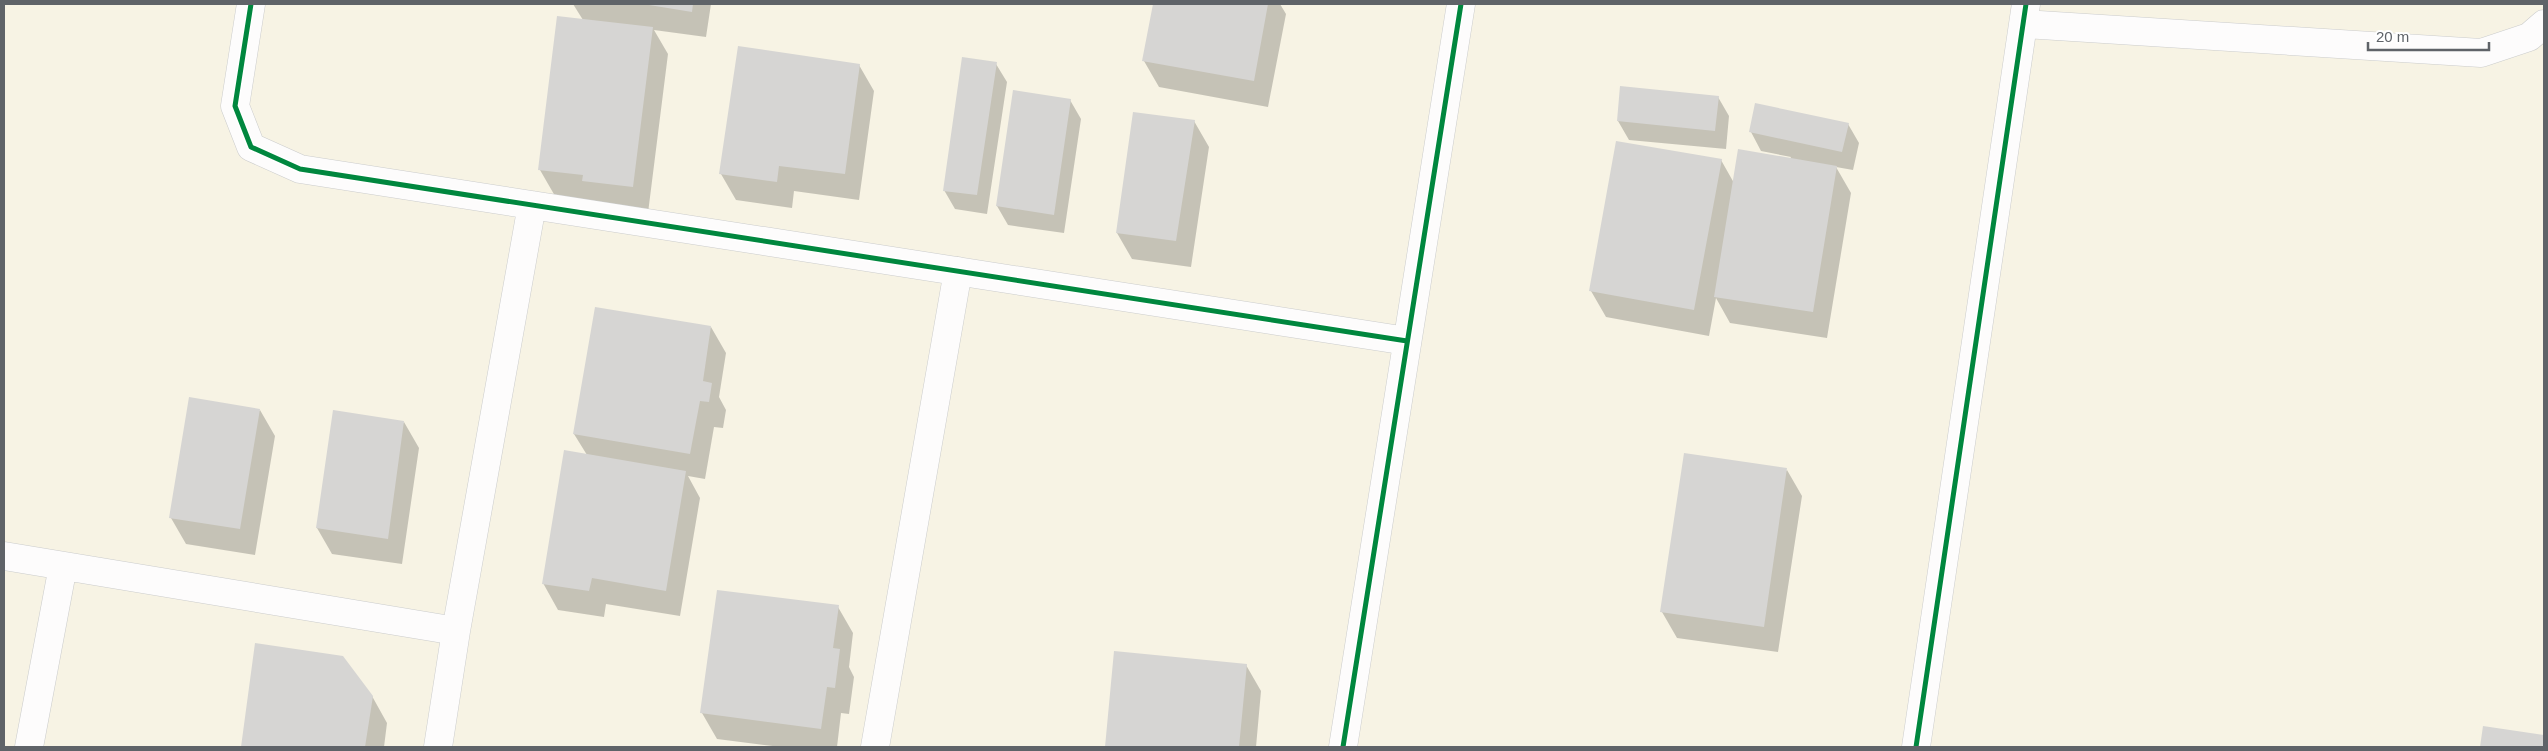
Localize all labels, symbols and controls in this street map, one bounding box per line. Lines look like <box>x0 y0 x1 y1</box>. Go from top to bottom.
scale bar <box>2368 20 2489 52</box>
text: 20 m <box>2376 28 2409 45</box>

